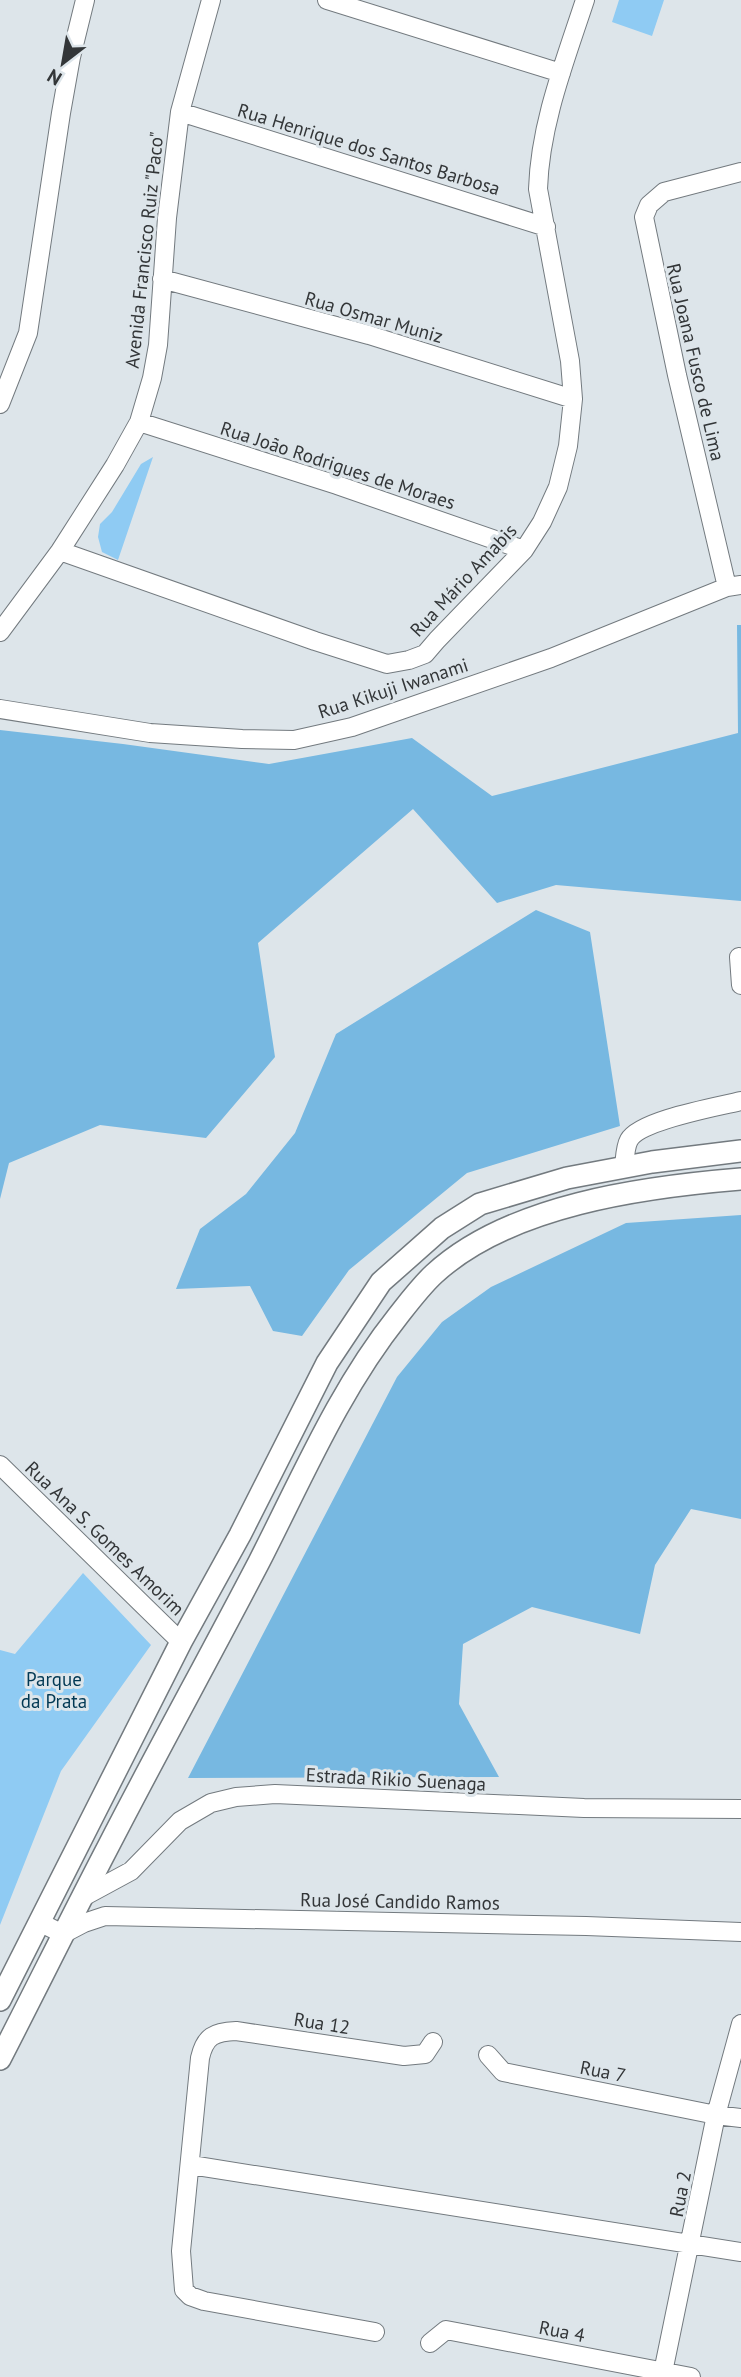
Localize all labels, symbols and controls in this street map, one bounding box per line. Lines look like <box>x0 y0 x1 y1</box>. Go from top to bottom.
north arrow <box>28 28 98 98</box>
text: N <box>43 64 66 91</box>
street label: Rua Henrique dos Santos Barbosa <box>235 98 503 200</box>
street label: Avenida Francisco Ruiz "Paco" <box>120 130 168 370</box>
street label: Rua Joana Fusco de Lima <box>662 261 730 463</box>
street label: Rua Osmar Muniz <box>302 286 446 348</box>
street label: Rua João Rodrigues de Moraes <box>218 416 458 514</box>
street label: Rua Mário Amabis <box>404 518 522 642</box>
street label: Rua Kikuji Iwanami <box>315 652 471 724</box>
street label: Rua Ana S. Gomes Amorim <box>20 1456 190 1620</box>
park label: Parque da Prata <box>21 1667 87 1713</box>
street label: Estrada Rikio Suenaga <box>305 1762 487 1796</box>
street label: Rua José Candido Ramos <box>300 1887 500 1915</box>
street label: Rua 12 <box>292 2007 352 2039</box>
street label: Rua 7 <box>578 2055 628 2087</box>
street label: Rua 2 <box>664 2169 696 2219</box>
street label: Rua 4 <box>537 2315 587 2347</box>

